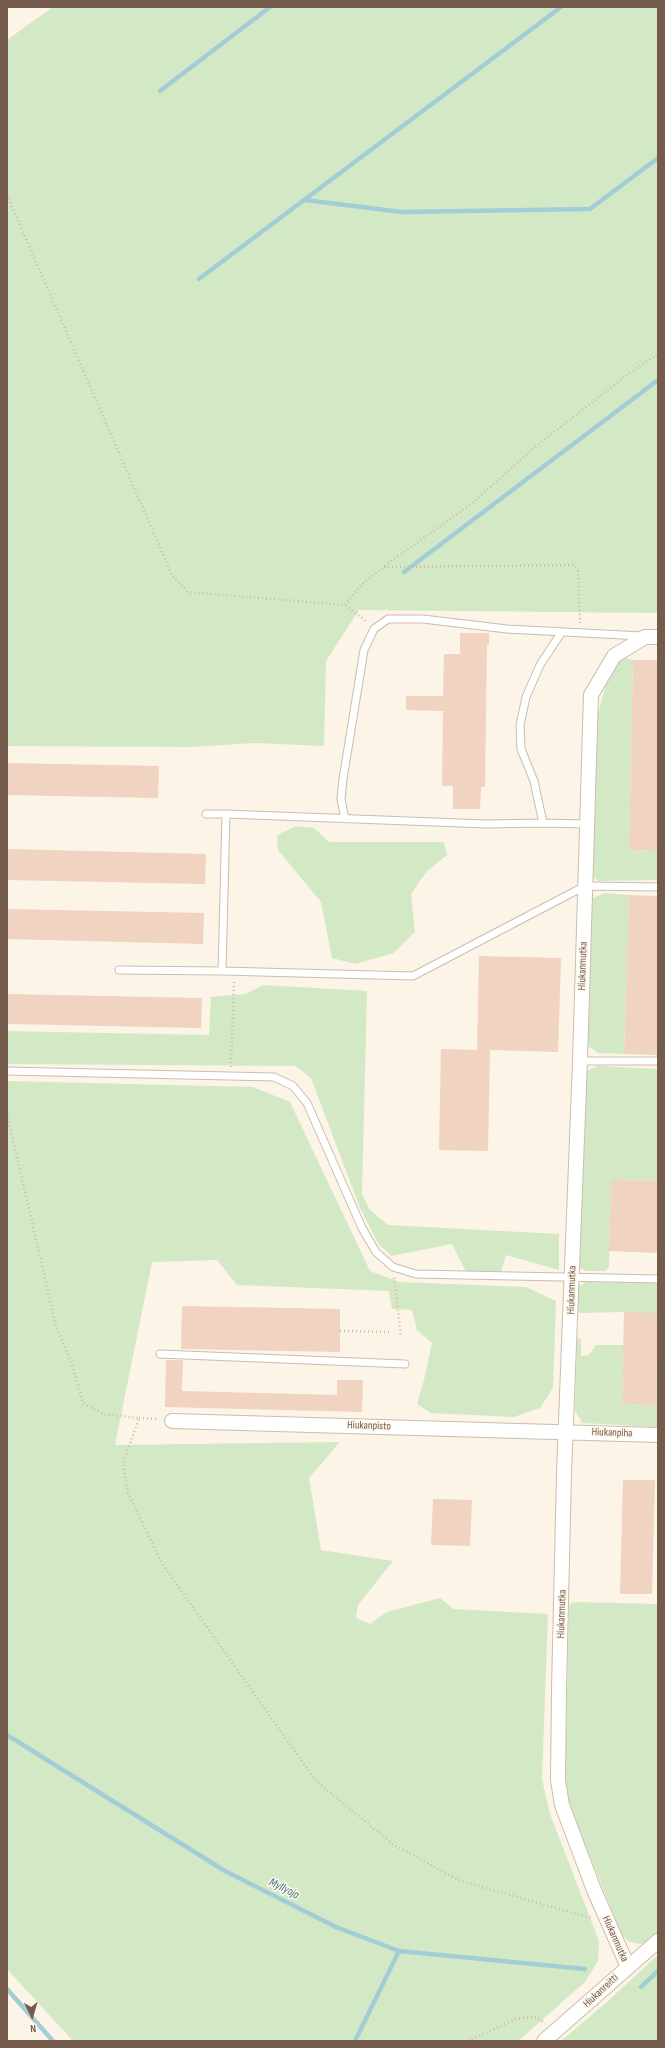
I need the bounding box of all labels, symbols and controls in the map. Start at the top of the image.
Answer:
street label: Hiukanmutka [576,941,590,991]
street label: Hiukanmutka [565,1265,579,1315]
street label: Hiukanpisto [347,1419,391,1433]
street label: Hiukanpiha [591,1426,633,1440]
street label: Hiukanmutka [555,1589,569,1639]
water label: Myllyoja [266,1875,302,1903]
street label: Hiukanmutka [599,1914,631,1964]
street label: Hiukanreitti [581,1971,621,2011]
north arrow [12,1996,52,2036]
text: N [30,2022,37,2035]

